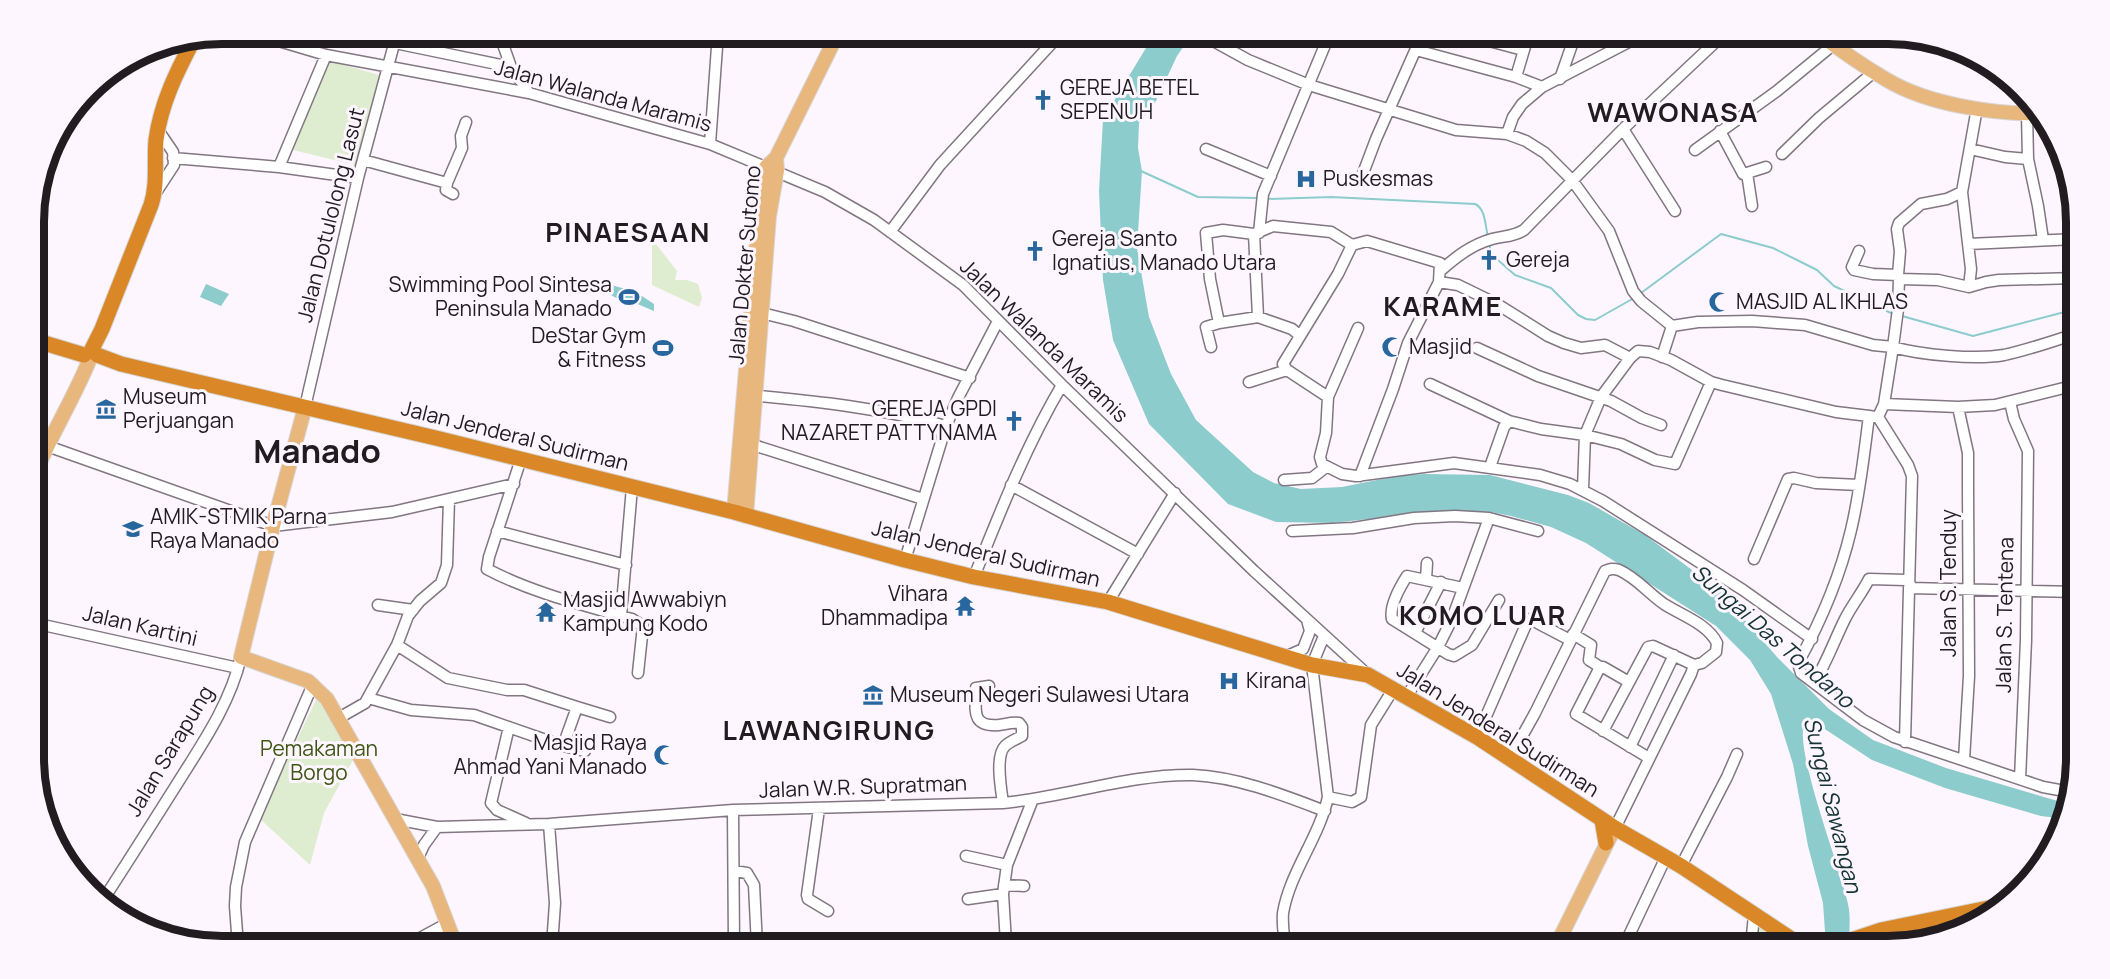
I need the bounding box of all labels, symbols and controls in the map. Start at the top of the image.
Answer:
street label: Jalan Walanda Maramis [491,53,715,138]
place label: GEREJA BETEL SEPENUH [1060,73,1199,125]
church icon: GEREJA BETEL SEPENUH [1031,88,1055,112]
district label: WAWONASA [1587,93,1759,130]
street label: Jalan Dotulolong Lasut [290,105,370,325]
street label: Jalan Dokter Sutomo [721,164,767,366]
place label: Puskesmas [1323,164,1433,192]
hospital icon: Puskesmas [1294,167,1318,191]
district label: PINAESAAN [545,213,711,250]
place label: Gereja Santo Ignatius, Manado Utara [1052,224,1276,276]
church icon: Gereja Santo Ignatius, Manado Utara [1023,239,1047,263]
place label: Gereja [1506,245,1570,273]
church icon: Gereja [1477,248,1501,272]
street label: Jalan Walanda Maramis [954,252,1135,428]
place label: Swimming Pool Sintesa Peninsula Manado [389,270,612,322]
sports icon: Swimming Pool Sintesa Peninsula Manado [617,285,641,309]
district label: KARAME [1383,287,1503,324]
place label: MASJID AL IKHLAS [1736,287,1908,315]
mosque icon: MASJID AL IKHLAS [1707,290,1731,314]
place label: DeStar Gym & Fitness [531,321,646,373]
place label: Masjid [1409,332,1472,360]
mosque icon: Masjid [1380,335,1404,359]
sports icon: DeStar Gym & Fitness [651,336,675,360]
place label: Museum Perjuangan [123,382,234,434]
street label: Jalan Jenderal Sudirman [398,393,632,477]
place label: GEREJA GPDI NAZARET PATTYNAMA [781,394,997,446]
museum icon: Museum Perjuangan [94,397,118,421]
church icon: GEREJA GPDI NAZARET PATTYNAMA [1002,409,1026,433]
district label: Manado [253,428,381,473]
place label: AMIK-STMIK Parna Raya Manado [150,502,327,554]
street label: Jalan S. Tenduy [1934,509,1962,657]
street label: Jalan Jenderal Sudirman [869,513,1103,593]
school or university icon: AMIK-STMIK Parna Raya Manado [121,517,145,541]
street label: Jalan S. Tentena [1989,537,2019,693]
water label: Sungai Das Tondano [1685,557,1862,716]
place label: Vihara Dhammadipa [821,579,948,631]
place label: Masjid Awwabiyn Kampung Kodo [563,585,727,637]
temple icon: Vihara Dhammadipa [953,594,977,618]
district label: KOMO LUAR [1399,596,1567,633]
street label: Jalan Kartini [80,598,200,652]
temple icon: Masjid Awwabiyn Kampung Kodo [534,600,558,624]
street label: Jalan Jenderal Sudirman [1392,655,1605,803]
place label: Kirana [1246,666,1306,694]
hospital icon: Kirana [1217,669,1241,693]
street label: Jalan Sarapung [119,680,219,821]
place label: Museum Negeri Sulawesi Utara [890,680,1189,708]
museum icon: Museum Negeri Sulawesi Utara [861,683,885,707]
district label: LAWANGIRUNG [723,711,935,748]
water label: Sungai Sawangan [1797,714,1870,897]
place label: Masjid Raya Ahmad Yani Manado [454,728,647,780]
park label: Pemakaman Borgo [260,734,378,786]
mosque icon: Masjid Raya Ahmad Yani Manado [652,743,676,767]
street label: Jalan W.R. Supratman [758,768,967,804]

